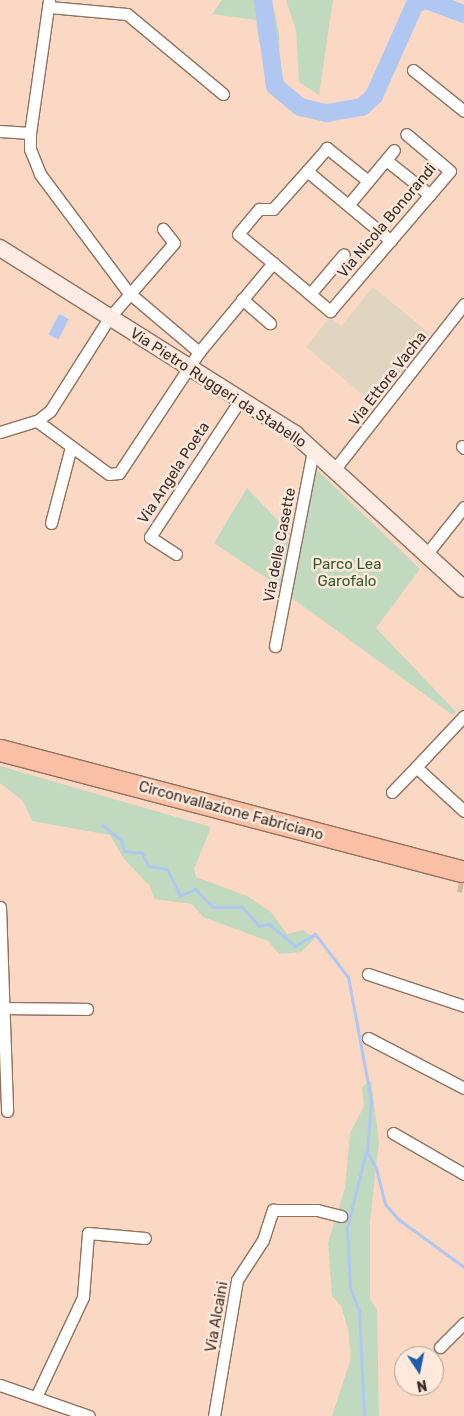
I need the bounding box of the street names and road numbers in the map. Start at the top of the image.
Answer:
street label: Via Nicola Bonorandi [334,160,440,282]
street label: Via Pietro Ruggeri da Stabello [127,324,309,452]
street label: Via Ettore Vacha [345,328,431,430]
street label: Via Angela Poeta [134,419,214,527]
street label: Via delle Casette [260,486,300,604]
street label: Circonvallazione Fabriciano [137,778,325,844]
street label: Via Alcaini [202,1280,232,1354]

